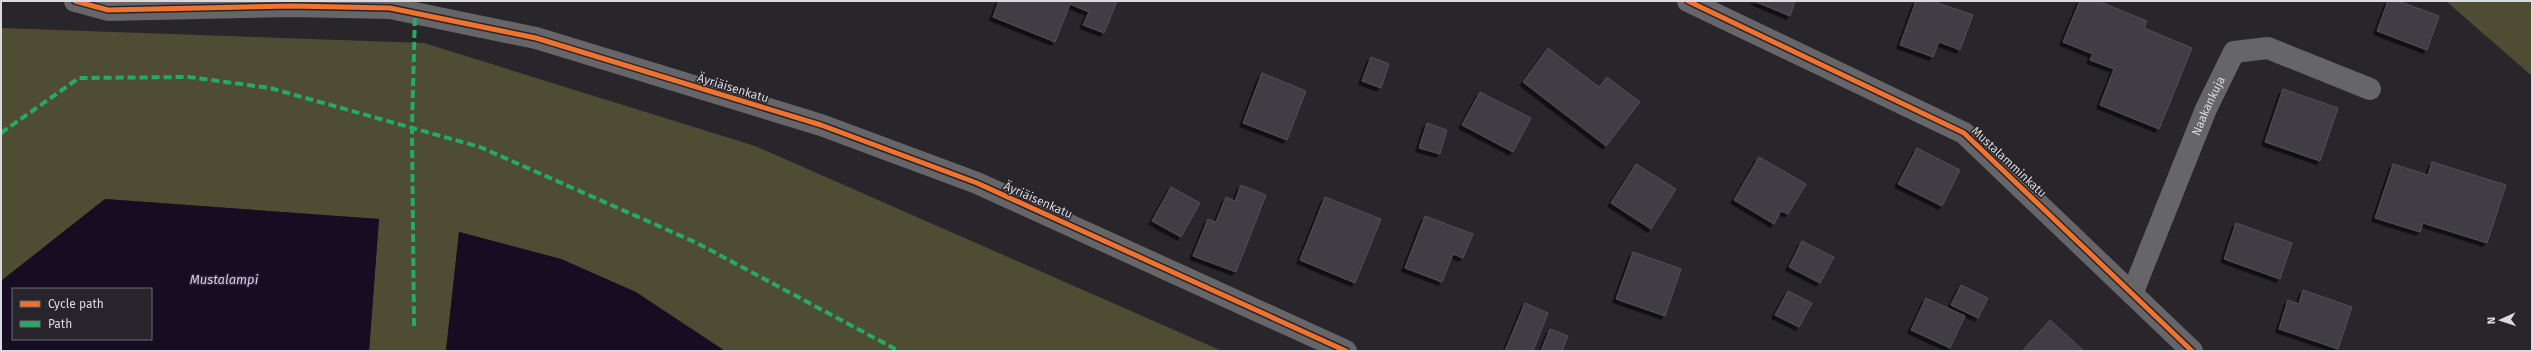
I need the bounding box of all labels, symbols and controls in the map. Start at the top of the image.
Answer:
street label: Äyriäisenkatu [696,70,771,105]
street label: Naakankuja [2189,74,2228,138]
street label: Mustalamminkatu [1969,124,2049,200]
street label: Äyriäisenkatu [1001,178,1075,221]
water label: Mustalampi [190,272,259,287]
legend [12,288,152,340]
text: Cycle path [48,297,104,311]
north arrow [2481,300,2521,340]
text: Path [48,317,72,331]
text: N [2485,317,2498,324]

